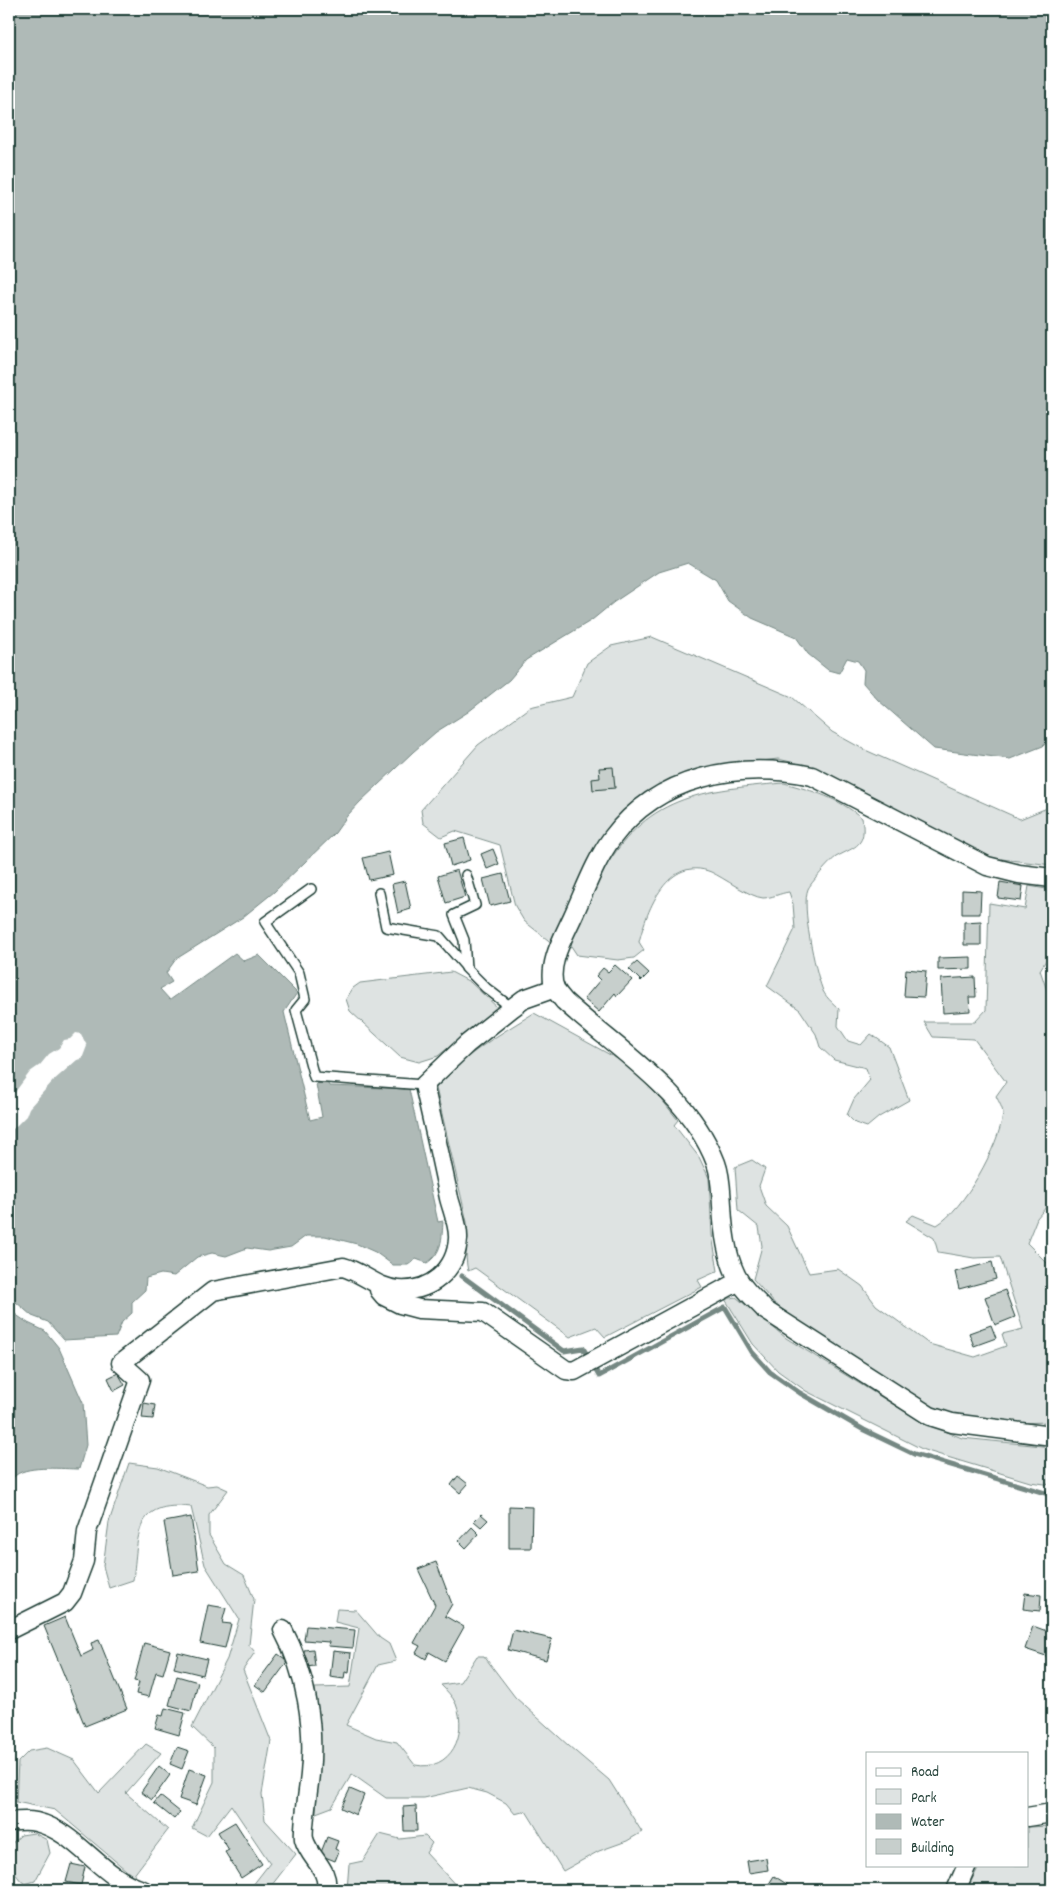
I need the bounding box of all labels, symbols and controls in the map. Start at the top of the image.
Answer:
legend [866,1752,1028,1866]
text: Road [911,1762,939,1784]
text: Park [911,1788,937,1810]
text: Water [911,1812,945,1834]
text: Building [911,1838,954,1860]

